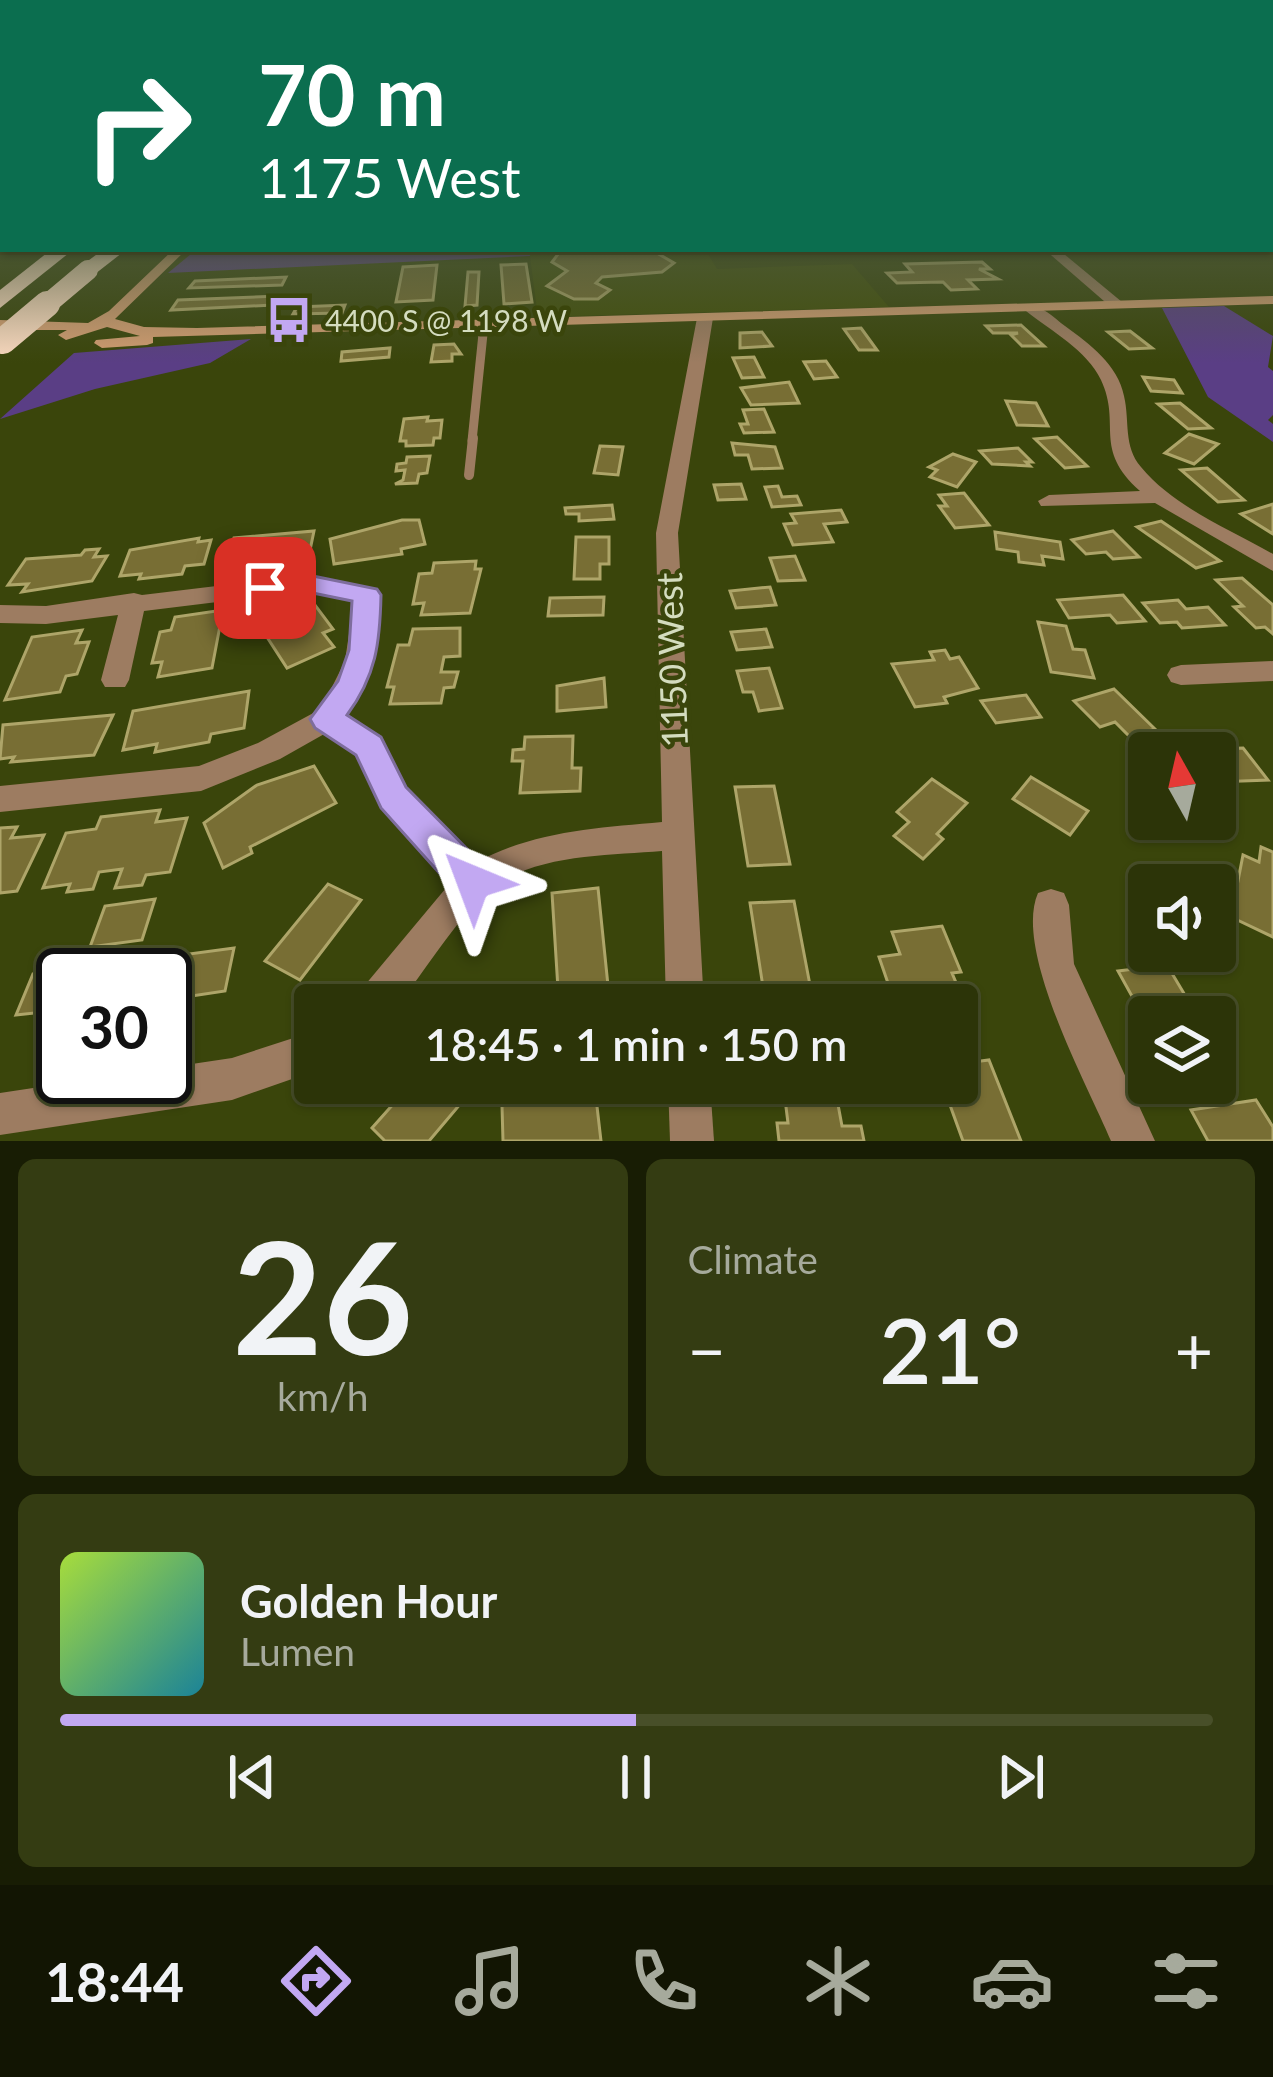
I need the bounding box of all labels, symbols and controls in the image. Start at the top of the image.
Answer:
text: 70 m [258,43,446,144]
icon: right [60,48,216,204]
text: 1175 West [258,145,521,210]
bus stop icon: 4400 S @ 1198 W [264,295,314,345]
place label: 4400 S @ 1198 W [325,302,567,338]
pin [214,537,316,639]
icon: arrive [232,555,298,621]
street label: 1150 West [646,572,696,748]
north arrow [1128,732,1236,840]
map controls [1128,732,1236,1104]
position arrow [410,819,536,945]
button: sound [1128,864,1236,972]
speed limit sign: 30 [36,948,192,1104]
button: layers [1128,996,1236,1104]
text: 18:45 · 1 min · 150 m [425,1017,847,1071]
text: 26 [232,1201,413,1388]
text: Climate [688,1236,818,1282]
text: 21° [879,1295,1021,1403]
text: − [688,1310,726,1389]
text: + [1175,1310,1213,1389]
text: km/h [277,1373,368,1419]
text: Golden Hour [240,1574,497,1628]
text: Lumen [240,1628,355,1674]
icon: previous [219,1744,285,1810]
icon: pause [603,1744,669,1810]
icon: next [988,1744,1054,1810]
icon: directions [274,1939,358,2023]
icon: music [448,1939,532,2023]
icon: phone [622,1939,706,2023]
icon: climate [796,1939,880,2023]
icon: car [970,1939,1054,2023]
icon: filters [1144,1939,1228,2023]
text: 18:44 [45,1949,184,2014]

